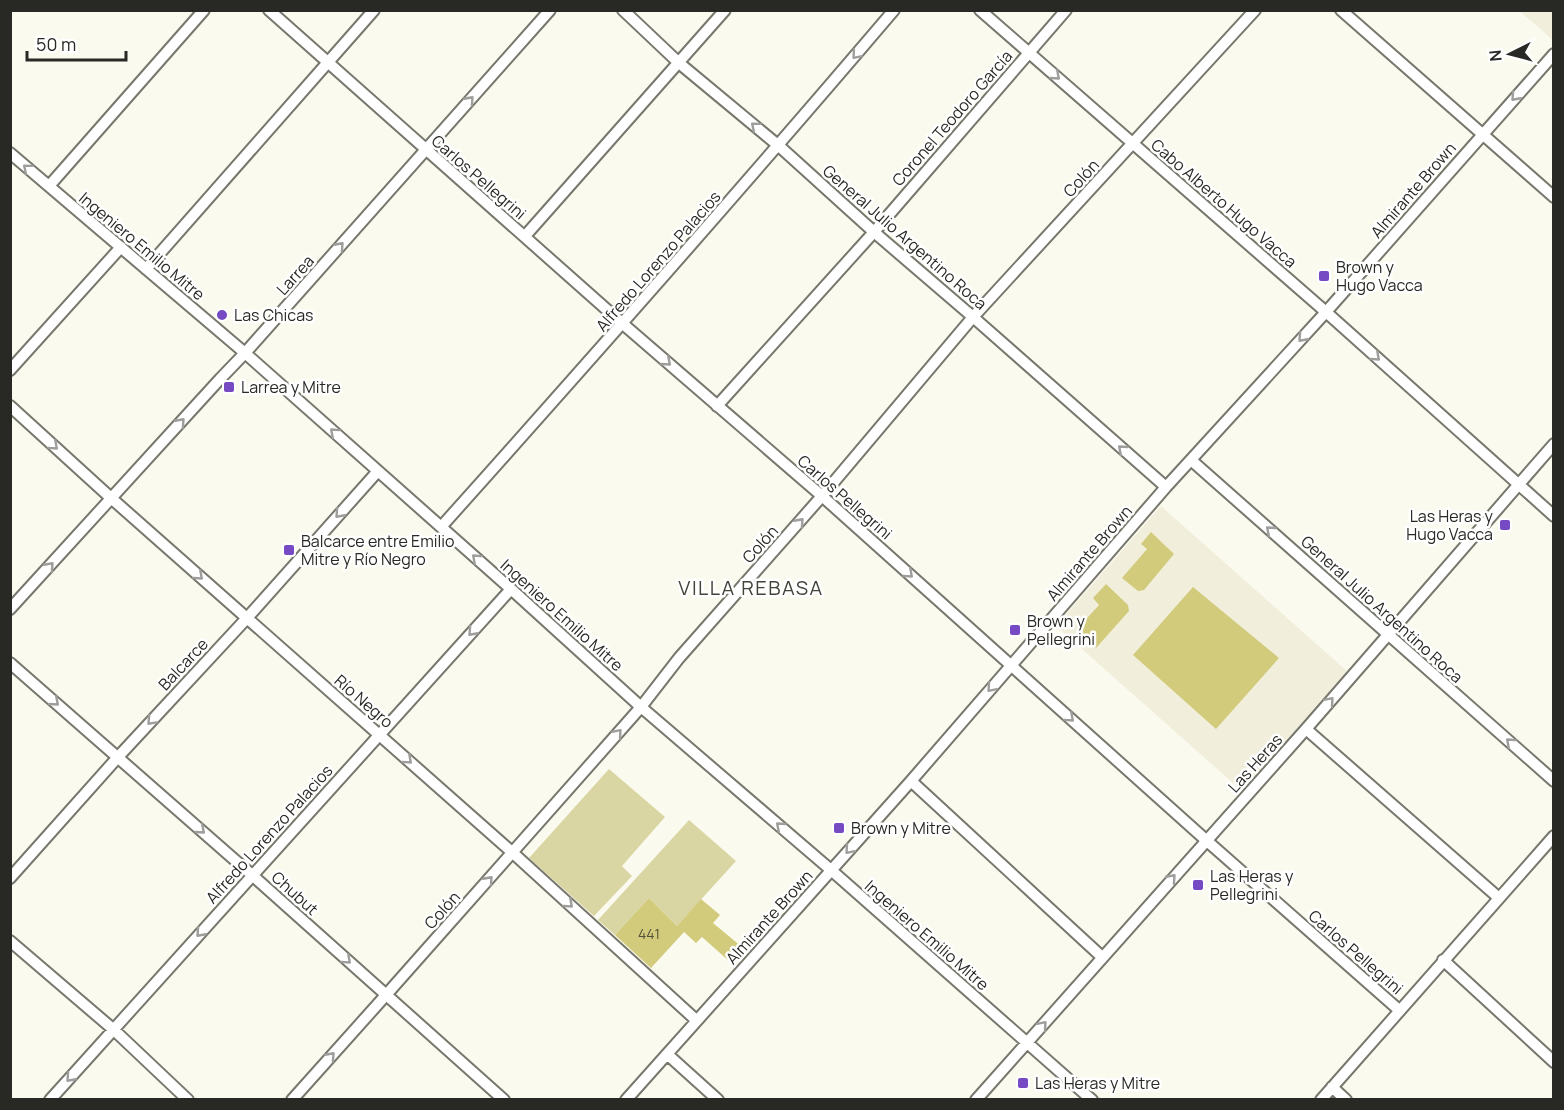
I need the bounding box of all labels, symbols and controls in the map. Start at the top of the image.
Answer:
scale bar [27,24,126,62]
north arrow [1480,24,1540,84]
text: 50 m [36,32,76,56]
street label: Coronel Teodoro García [887,45,1017,191]
one-way arrow [852,48,863,59]
text: N [1484,49,1507,62]
one-way arrow [1050,69,1060,80]
one-way arrow [1511,91,1522,101]
one-way arrow [463,97,474,107]
one-way arrow [751,122,762,133]
street label: Carlos Pellegrini [427,130,531,224]
street label: Cabo Alberto Hugo Vacca [1146,134,1302,272]
street label: Almirante Brown [1365,138,1461,242]
street label: Colón [1058,154,1104,202]
street label: General Julio Argentino Roca [818,160,992,314]
one-way arrow [23,164,34,175]
street label: Alfredo Lorenzo Palacios [591,186,725,336]
street label: Ingeniero Emilio Mitre [74,187,210,305]
one-way arrow [333,242,344,253]
street label: Larrea [271,250,319,300]
place label: Brown y Hugo Vacca [1336,256,1423,296]
marker: Brown y Hugo Vacca [1317,269,1331,283]
place label: Las Chicas [234,304,313,326]
marker: Las Chicas [215,308,229,322]
one-way arrow [1298,331,1309,342]
one-way arrow [1370,350,1380,361]
one-way arrow [660,355,671,366]
place label: Larrea y Mitre [241,376,341,398]
marker: Larrea y Mitre [222,380,236,394]
one-way arrow [174,418,185,428]
one-way arrow [330,428,341,439]
one-way arrow [47,439,57,450]
one-way arrow [1118,445,1129,456]
street label: Carlos Pellegrini [793,450,897,544]
street label: Almirante Brown [1041,501,1137,605]
place label: Las Heras y Hugo Vacca [1406,505,1494,545]
one-way arrow [335,508,346,518]
one-way arrow [792,518,803,529]
marker: Las Heras y Hugo Vacca [1498,518,1512,532]
street label: Colón [737,520,783,568]
one-way arrow [1265,526,1276,537]
place label: Balcarce entre Emilio Mitre y Río Negro [301,530,454,570]
street label: General Julio Argentino Roca [1296,530,1468,688]
marker: Balcarce entre Emilio Mitre y Río Negro [282,543,296,557]
one-way arrow [472,554,483,565]
street label: Ingeniero Emilio Mitre [496,554,628,676]
one-way arrow [43,562,54,573]
one-way arrow [902,567,912,578]
one-way arrow [192,569,203,580]
district label: VILLA REBASA [678,574,824,601]
place label: Brown y Pellegrini [1027,610,1095,650]
marker: Brown y Pellegrini [1008,623,1022,637]
one-way arrow [468,626,479,636]
street label: Balcarce [153,633,213,695]
street label: Río Negro [330,669,398,733]
one-way arrow [988,681,999,692]
one-way arrow [48,695,58,706]
one-way arrow [1323,698,1334,708]
one-way arrow [1063,711,1073,722]
one-way arrow [147,714,158,725]
one-way arrow [611,729,622,740]
street label: Las Heras [1223,729,1287,797]
one-way arrow [1506,738,1517,749]
one-way arrow [402,753,412,764]
street label: Alfredo Lorenzo Palacios [201,760,337,908]
place label: Brown y Mitre [851,817,951,839]
marker: Brown y Mitre [832,821,846,835]
one-way arrow [776,822,787,833]
one-way arrow [194,823,205,834]
one-way arrow [845,843,856,854]
street label: Almirante Brown [721,865,817,969]
place label: Las Heras y Pellegrini [1210,865,1294,905]
street label: Chubut [267,866,323,920]
one-way arrow [1165,874,1176,885]
street label: Ingeniero Emilio Mitre [860,875,994,995]
one-way arrow [482,876,493,886]
marker: Las Heras y Pellegrini [1191,878,1205,892]
street label: Colón [419,886,465,934]
one-way arrow [563,897,573,908]
street label: Carlos Pellegrini [1304,905,1408,999]
house number: 441 [638,924,660,943]
one-way arrow [196,926,207,937]
one-way arrow [340,953,351,964]
one-way arrow [1036,1020,1047,1031]
one-way arrow [324,1052,335,1063]
one-way arrow [66,1071,77,1082]
place label: Las Heras y Mitre [1035,1072,1160,1094]
marker: Las Heras y Mitre [1016,1076,1030,1090]

